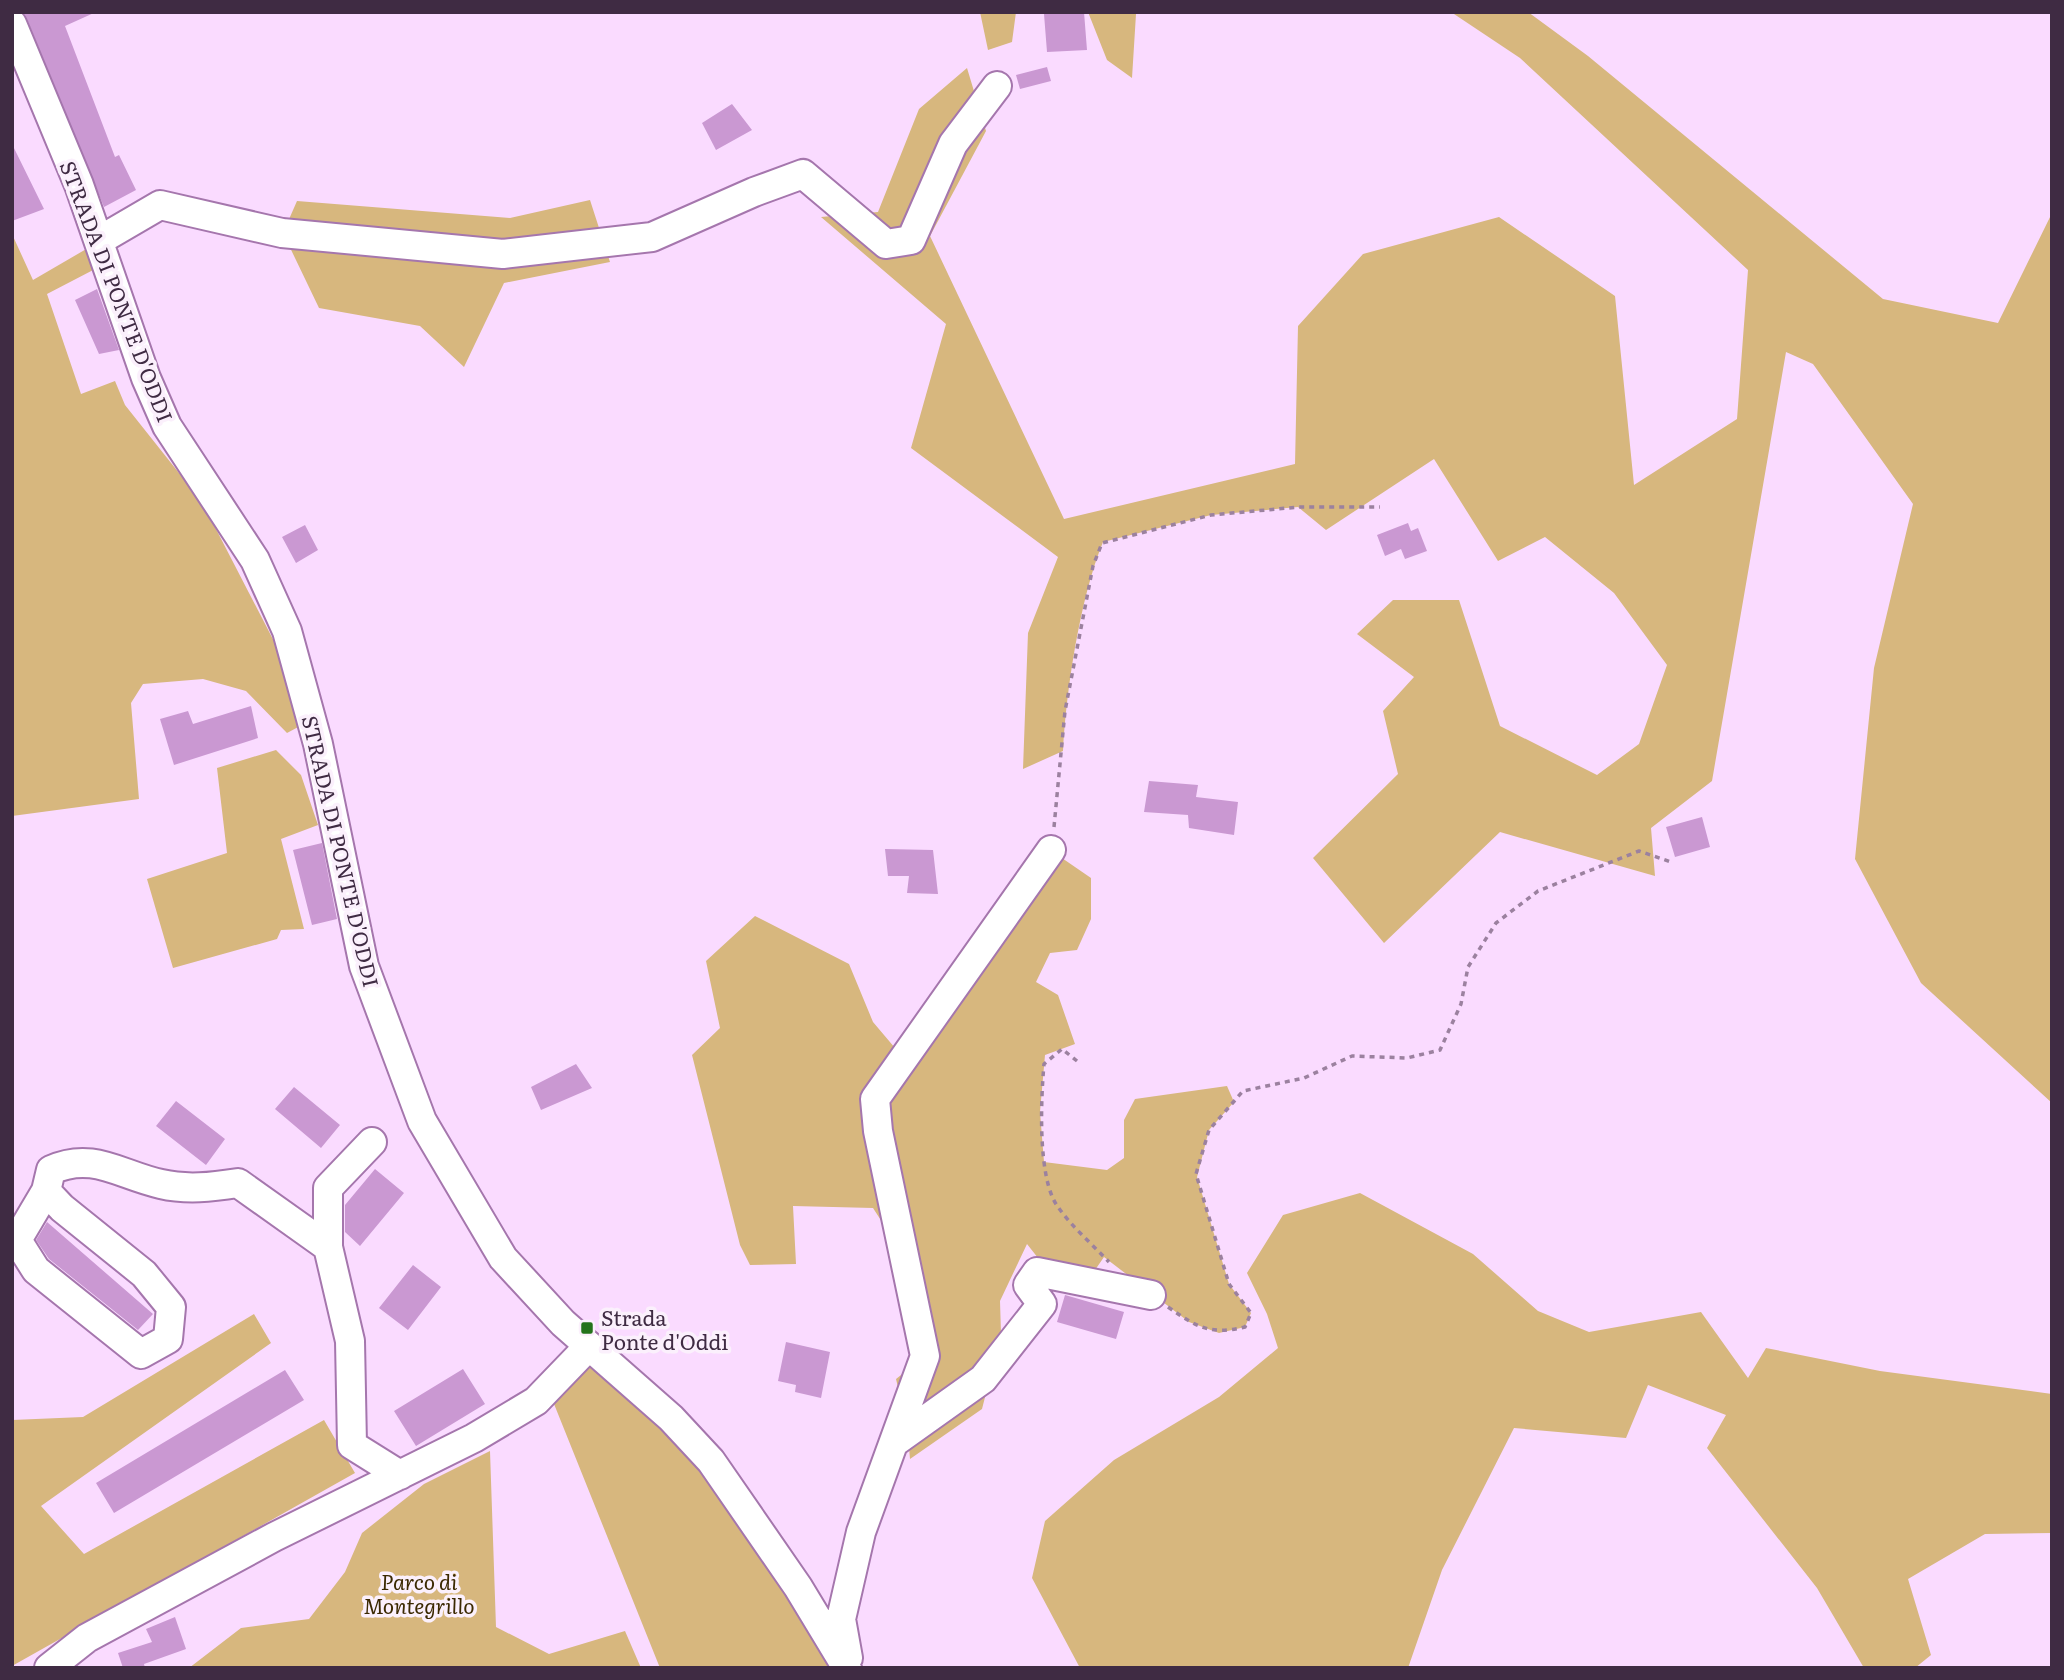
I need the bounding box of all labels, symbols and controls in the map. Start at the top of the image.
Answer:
street label: STRADA DI PONTE D'ODDI [54,156,182,426]
street label: STRADA DI PONTE D'ODDI [296,712,388,990]
place label: Strada Ponte d'Oddi [601,1301,728,1356]
marker: Strada Ponte d'Oddi [579,1320,595,1336]
park label: Parco di Montegrillo [363,1565,475,1620]

